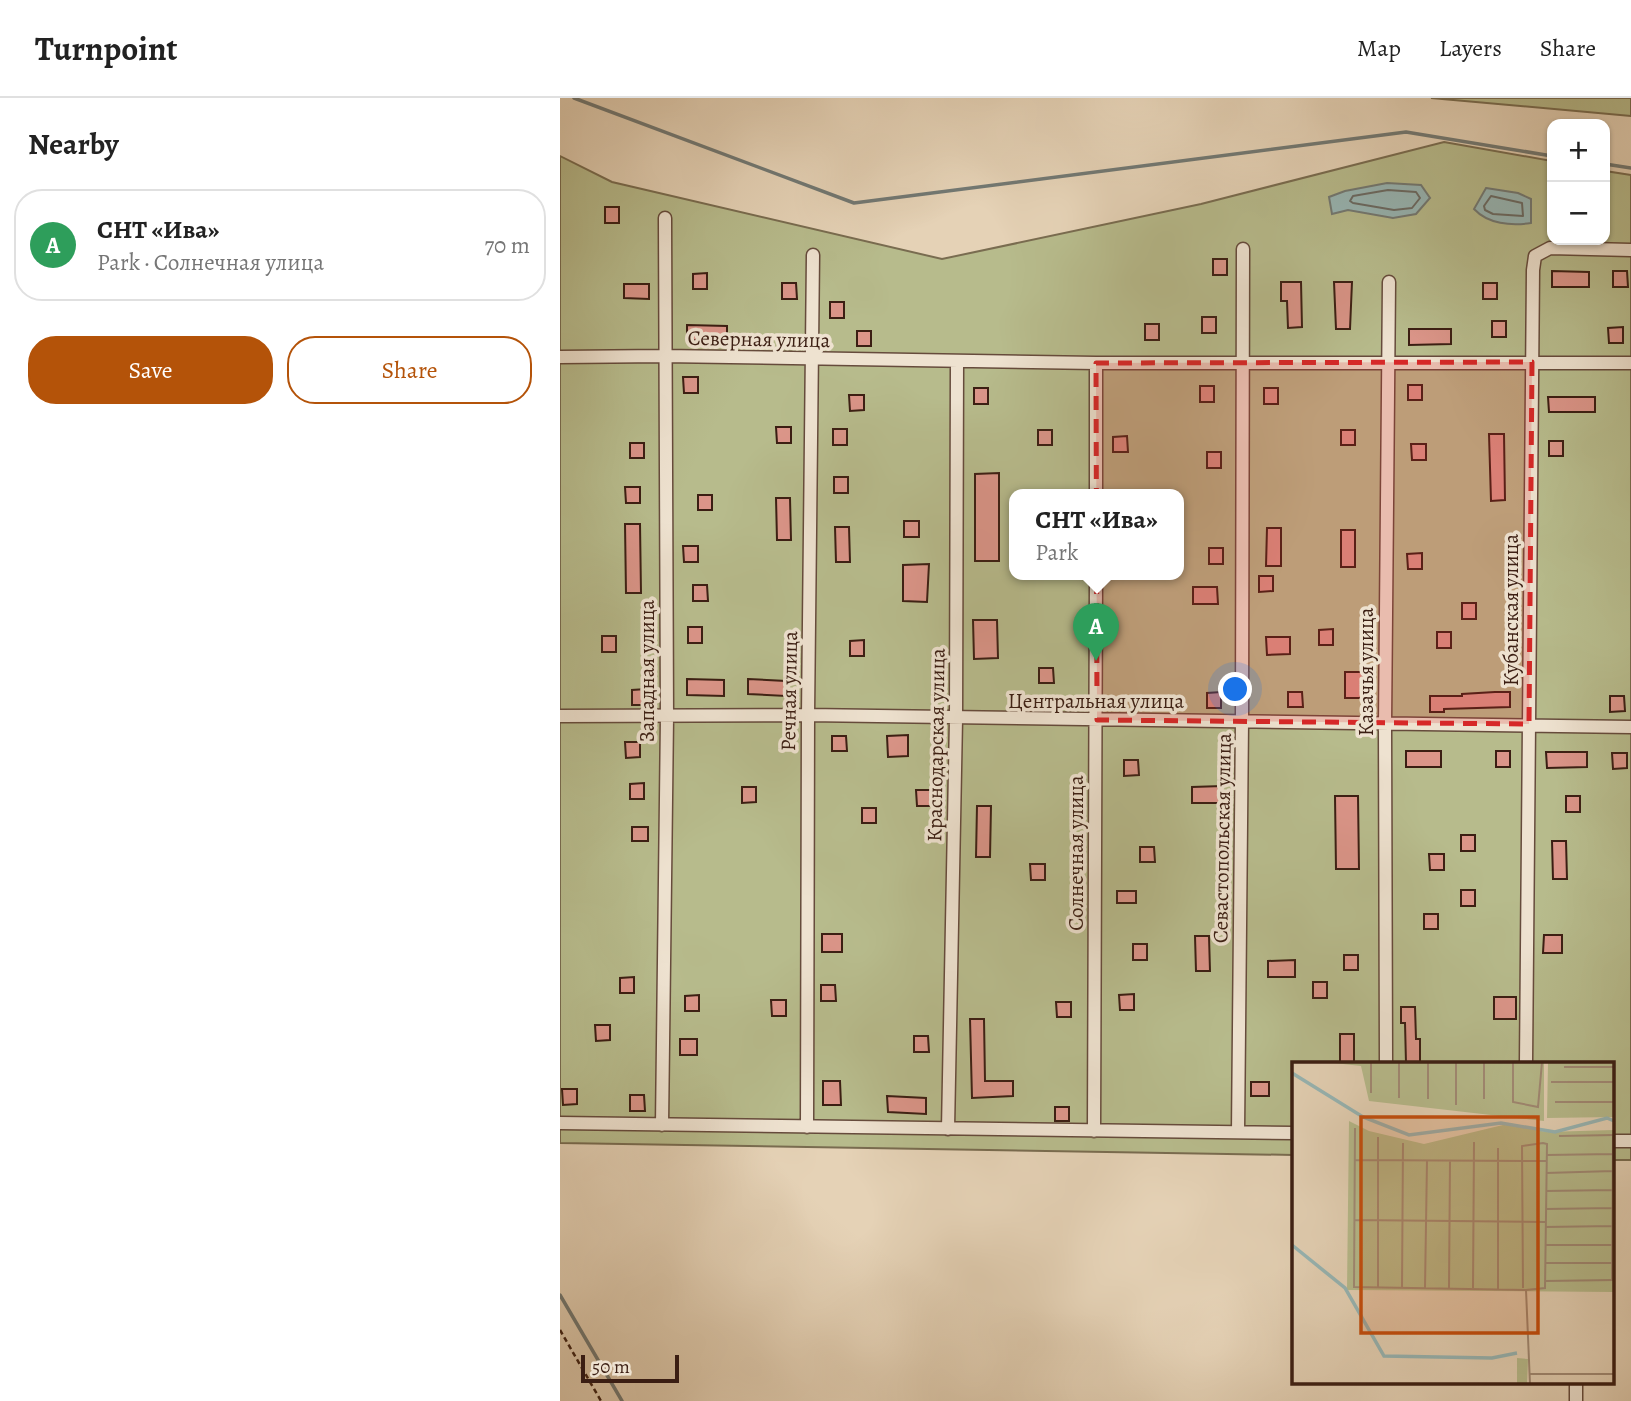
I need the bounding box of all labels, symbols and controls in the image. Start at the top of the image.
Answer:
text: Turnpoint [35,26,177,71]
text: Map [1357,32,1401,64]
text: Layers [1439,32,1502,64]
text: Share [1540,32,1596,64]
map controls [1547,119,1610,245]
button: + [1547,119,1610,182]
text: Nearby [28,124,119,164]
button: − [1547,182,1610,245]
text: СНТ «Ива» [97,212,219,247]
text: A [46,230,60,261]
text: 70 m [484,230,530,261]
text: Park · Солнечная улица [97,247,324,278]
street label: Северная улица [687,324,831,354]
button: Save [28,336,273,404]
button: Share [287,336,532,404]
popup [1009,489,1184,580]
text: СНТ «Ива» [1035,502,1158,537]
street label: Кубанская улица [1497,534,1525,686]
text: Park [1035,537,1079,568]
street label: Западная улица [633,599,661,742]
pin: A [1073,603,1119,661]
street label: Казачья улица [1352,607,1380,736]
street label: Речная улица [774,630,804,751]
street label: Краснодарская улица [920,648,952,842]
your location [1218,672,1252,706]
street label: Центральная улица [1008,687,1184,715]
street label: Севастопольская улица [1206,732,1238,943]
street label: Солнечная улица [1062,775,1090,931]
inset map [1292,1062,1614,1384]
scale bar [581,1352,679,1384]
text: 50 m [592,1354,630,1380]

